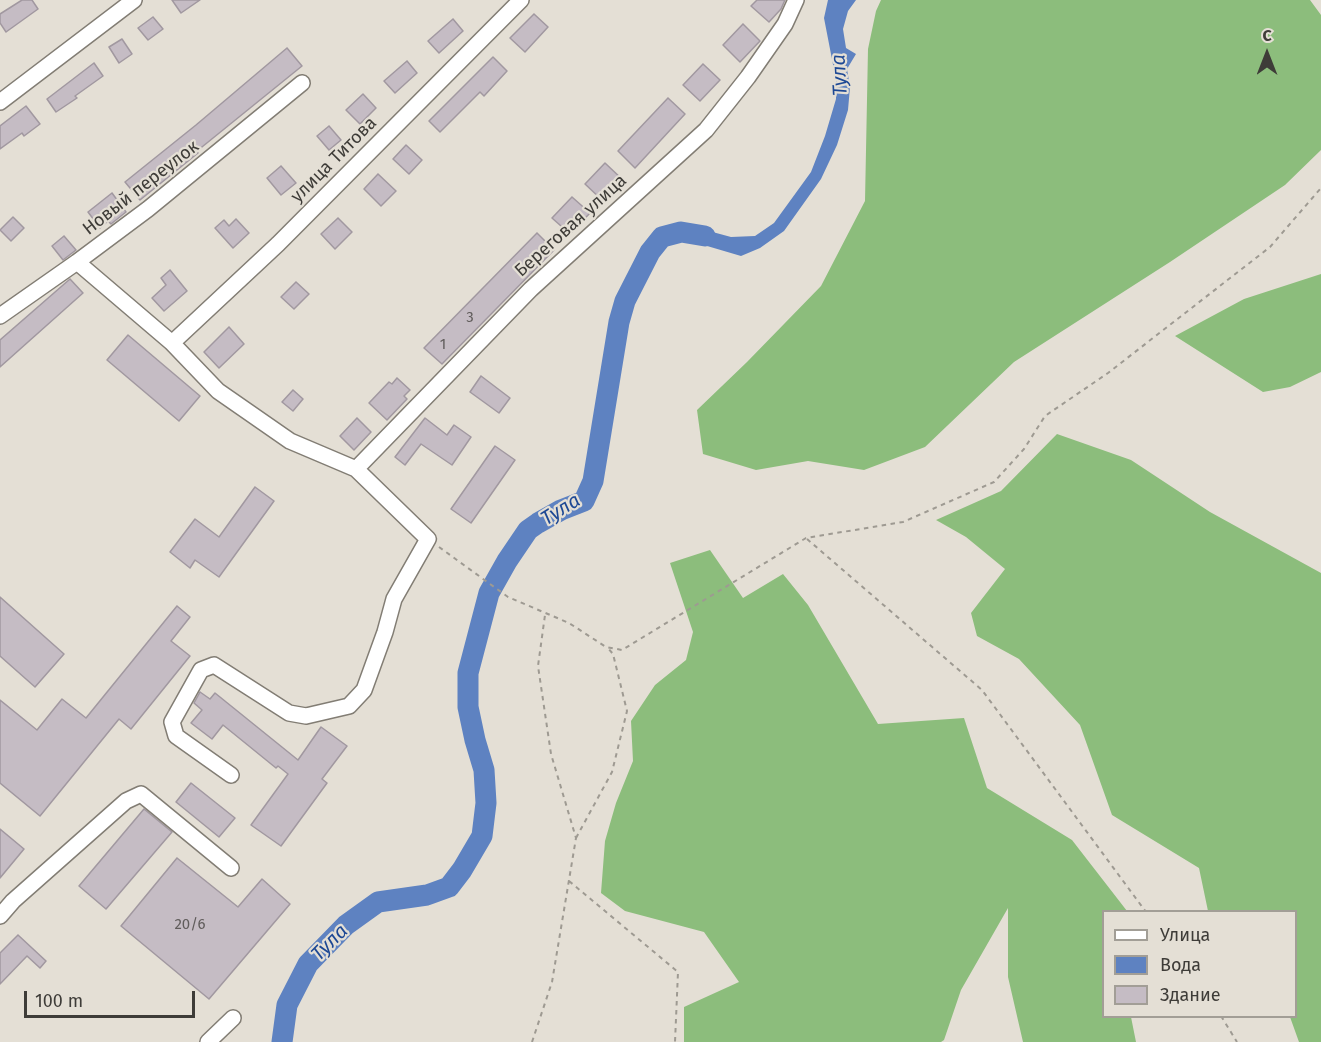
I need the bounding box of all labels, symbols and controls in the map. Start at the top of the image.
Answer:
north arrow [1237,24,1297,84]
text: С [1262,26,1272,45]
water label: Тула [827,54,853,96]
street label: улица Титова [287,113,381,207]
street label: Новый переулок [79,136,203,240]
street label: Береговая улица [511,170,631,282]
house number: 3 [466,309,474,327]
house number: 1 [440,336,446,354]
water label: Тула [537,489,585,531]
legend [1102,910,1297,1018]
house number: 20/6 [174,916,206,934]
water label: Тула [307,920,353,966]
text: Улица [1160,924,1210,946]
text: Вода [1160,954,1201,976]
scale bar [27,979,198,1017]
text: Здание [1160,984,1221,1006]
text: 100 m [35,990,83,1012]

